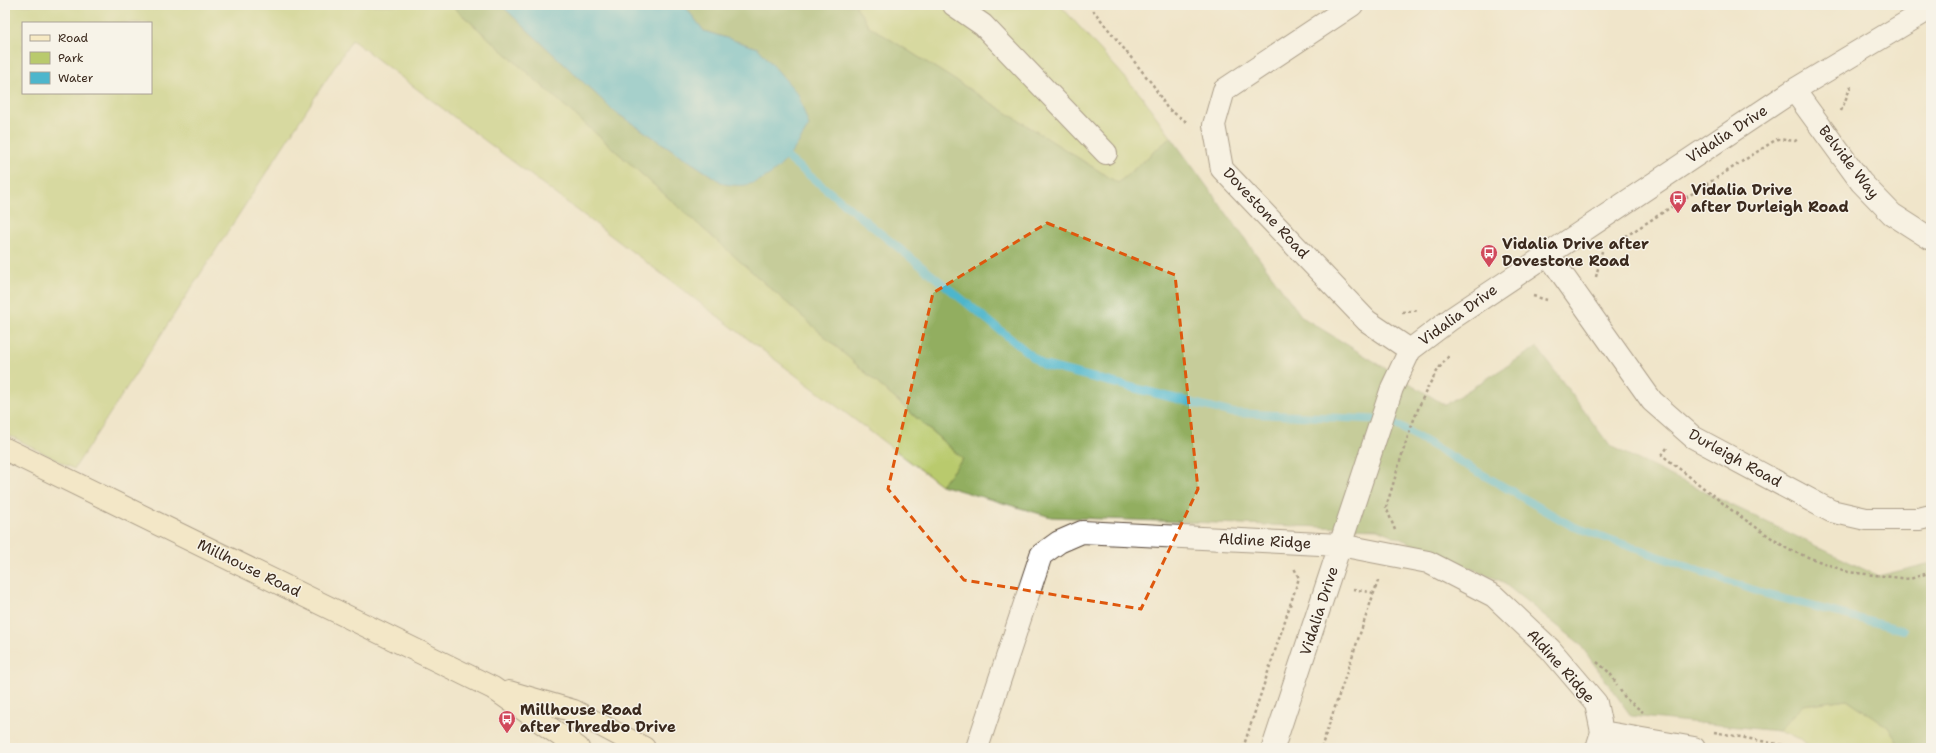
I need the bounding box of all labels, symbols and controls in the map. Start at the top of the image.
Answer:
legend [22,22,152,94]
text: Road [58,30,89,46]
text: Park [58,50,84,66]
text: Water [58,70,94,86]
street label: Vidalia Drive [1683,100,1771,168]
street label: Belvide Way [1814,121,1884,203]
street label: Dovestone Road [1219,163,1314,263]
place label: Vidalia Drive after Durleigh Road [1691,180,1849,217]
bus stop icon: Vidalia Drive after Durleigh Road [1668,189,1688,214]
place label: Vidalia Drive after Dovestone Road [1502,234,1649,271]
bus stop icon: Vidalia Drive after Dovestone Road [1479,243,1499,268]
street label: Vidalia Drive [1415,280,1501,350]
street label: Durleigh Road [1685,424,1785,492]
street label: Aldine Ridge [1218,529,1312,553]
street label: Millhouse Road [194,534,304,602]
street label: Vidalia Drive [1295,564,1343,658]
street label: Aldine Ridge [1523,625,1599,707]
place label: Millhouse Road after Thredbo Drive [520,700,676,737]
bus stop icon: Millhouse Road after Thredbo Drive [497,709,517,734]

